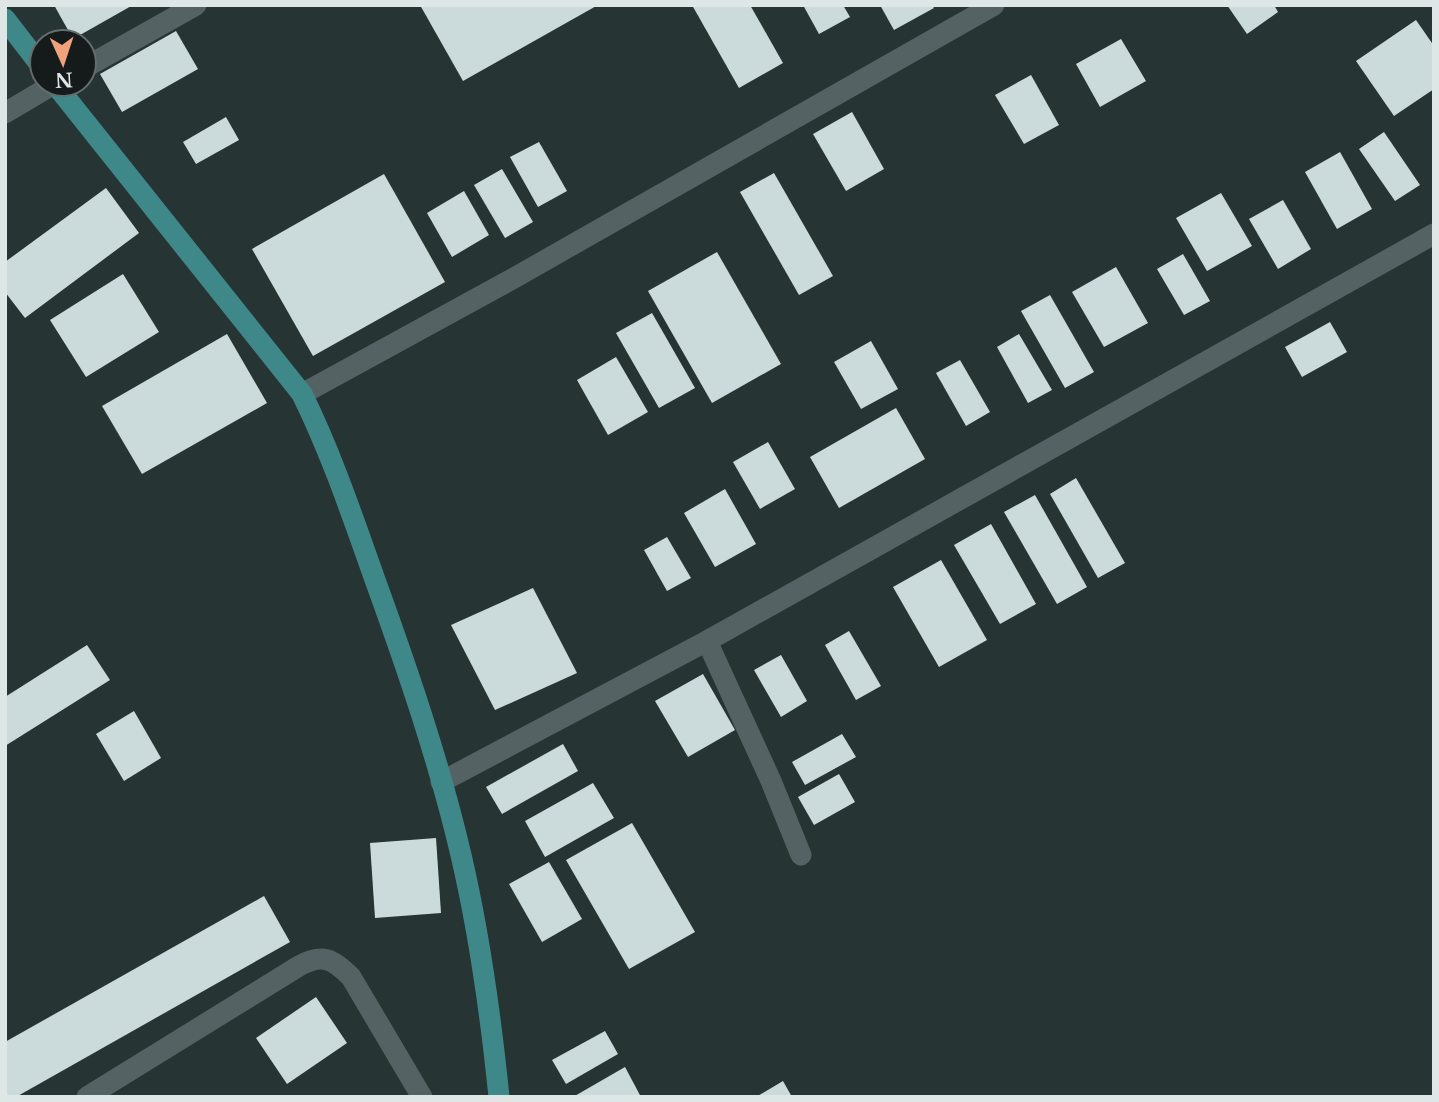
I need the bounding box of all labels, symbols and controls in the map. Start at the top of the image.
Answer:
north arrow [28,28,98,98]
text: N [54,68,73,91]

